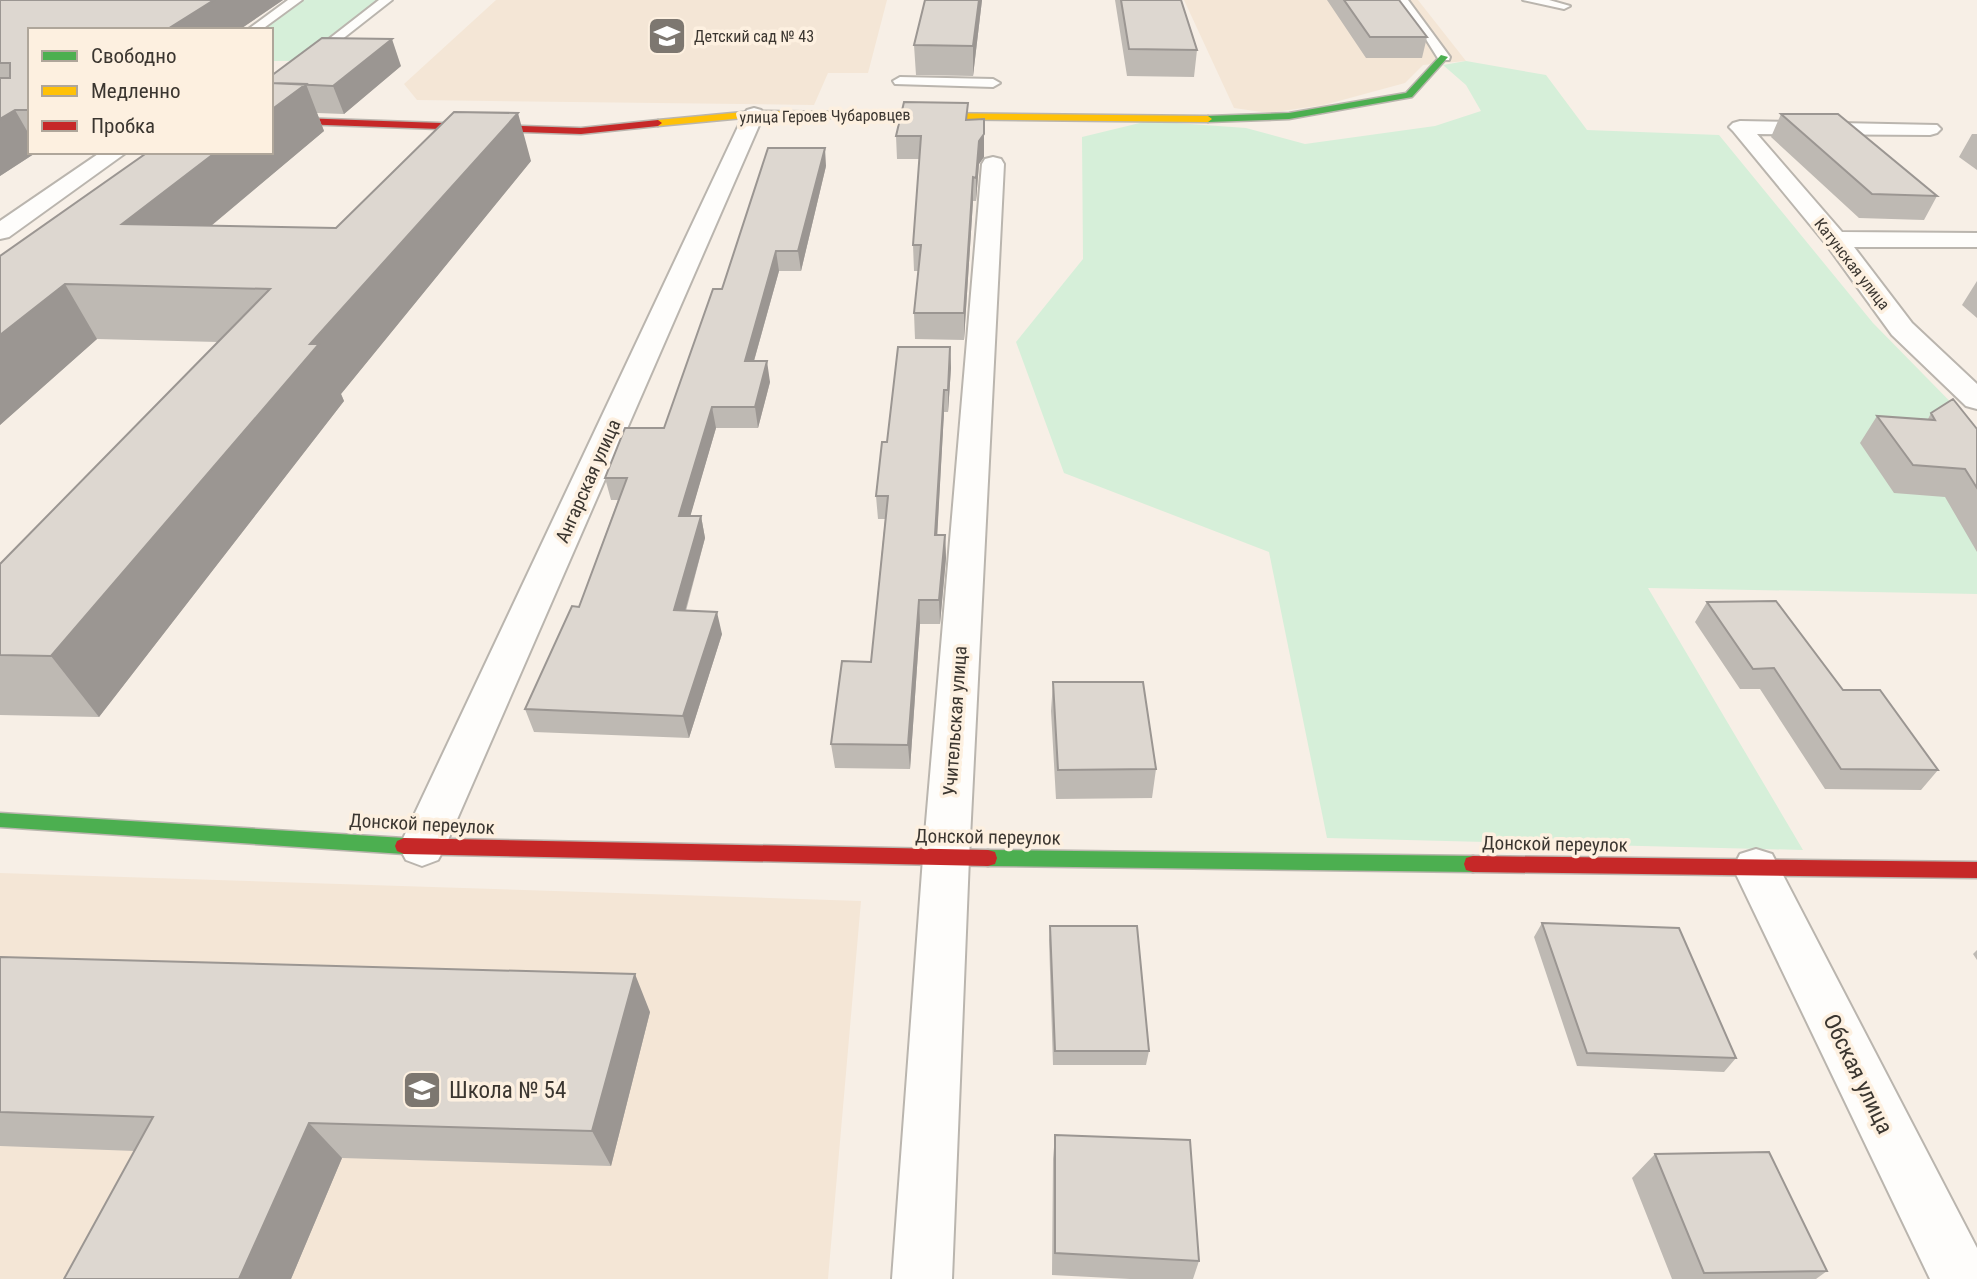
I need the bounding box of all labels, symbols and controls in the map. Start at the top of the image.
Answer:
school or university icon: Детский сад № 43 [646,15,688,57]
place label: Детский сад № 43 [694,27,814,46]
legend [28,28,273,154]
text: Свободно [91,44,177,68]
text: Медленно [91,79,180,103]
street label: улица Героев Чубаровцев [739,105,911,127]
text: Пробка [91,114,155,138]
street label: Катунская улица [1810,214,1894,314]
street label: Ангарская улица [551,416,625,546]
street label: Учительская улица [938,645,972,797]
street label: Донской переулок [349,809,495,839]
street label: Донской переулок [915,824,1061,850]
street label: Донской переулок [1482,831,1628,857]
street label: Обская улица [1817,1010,1899,1138]
school or university icon: Школа № 54 [401,1069,443,1111]
place label: Школа № 54 [449,1077,566,1104]

